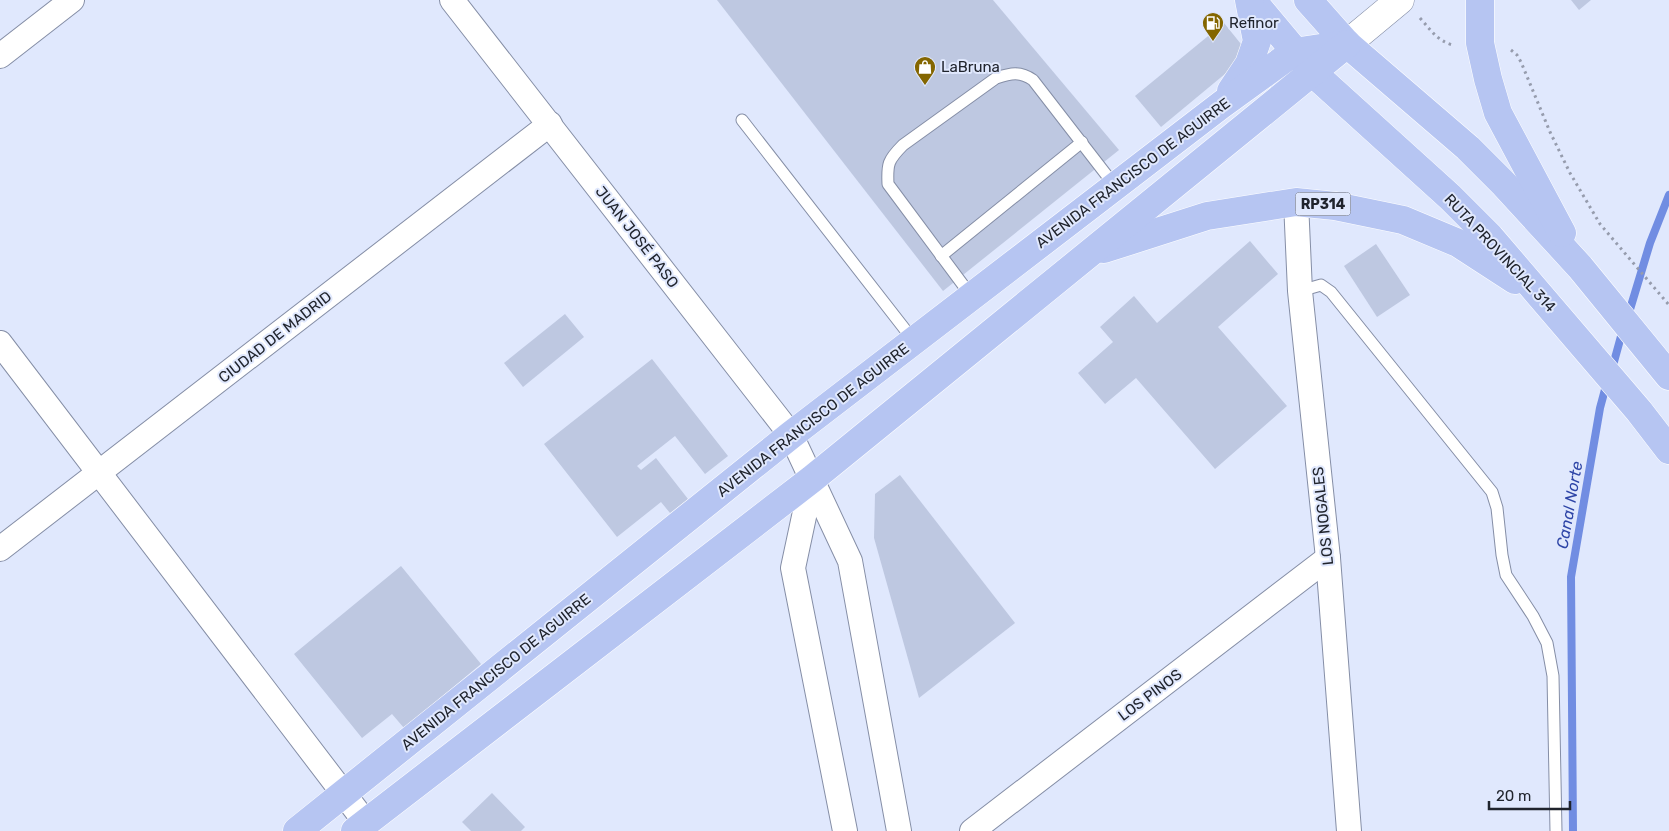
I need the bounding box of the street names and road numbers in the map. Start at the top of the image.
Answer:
street label: AVENIDA FRANCISCO DE AGUIRRE [1032,94,1234,252]
street label: JUAN JOSÉ PASO [592,183,682,291]
street label: RUTA PROVINCIAL 314 [1440,190,1560,316]
road number: RP314 [1296,192,1350,215]
street label: CIUDAD DE MADRID [215,287,335,387]
street label: AVENIDA FRANCISCO DE AGUIRRE [713,339,913,501]
street label: LOS NOGALES [1309,466,1337,566]
street label: AVENIDA FRANCISCO DE AGUIRRE [398,590,594,754]
street label: LOS PINOS [1115,665,1185,725]

